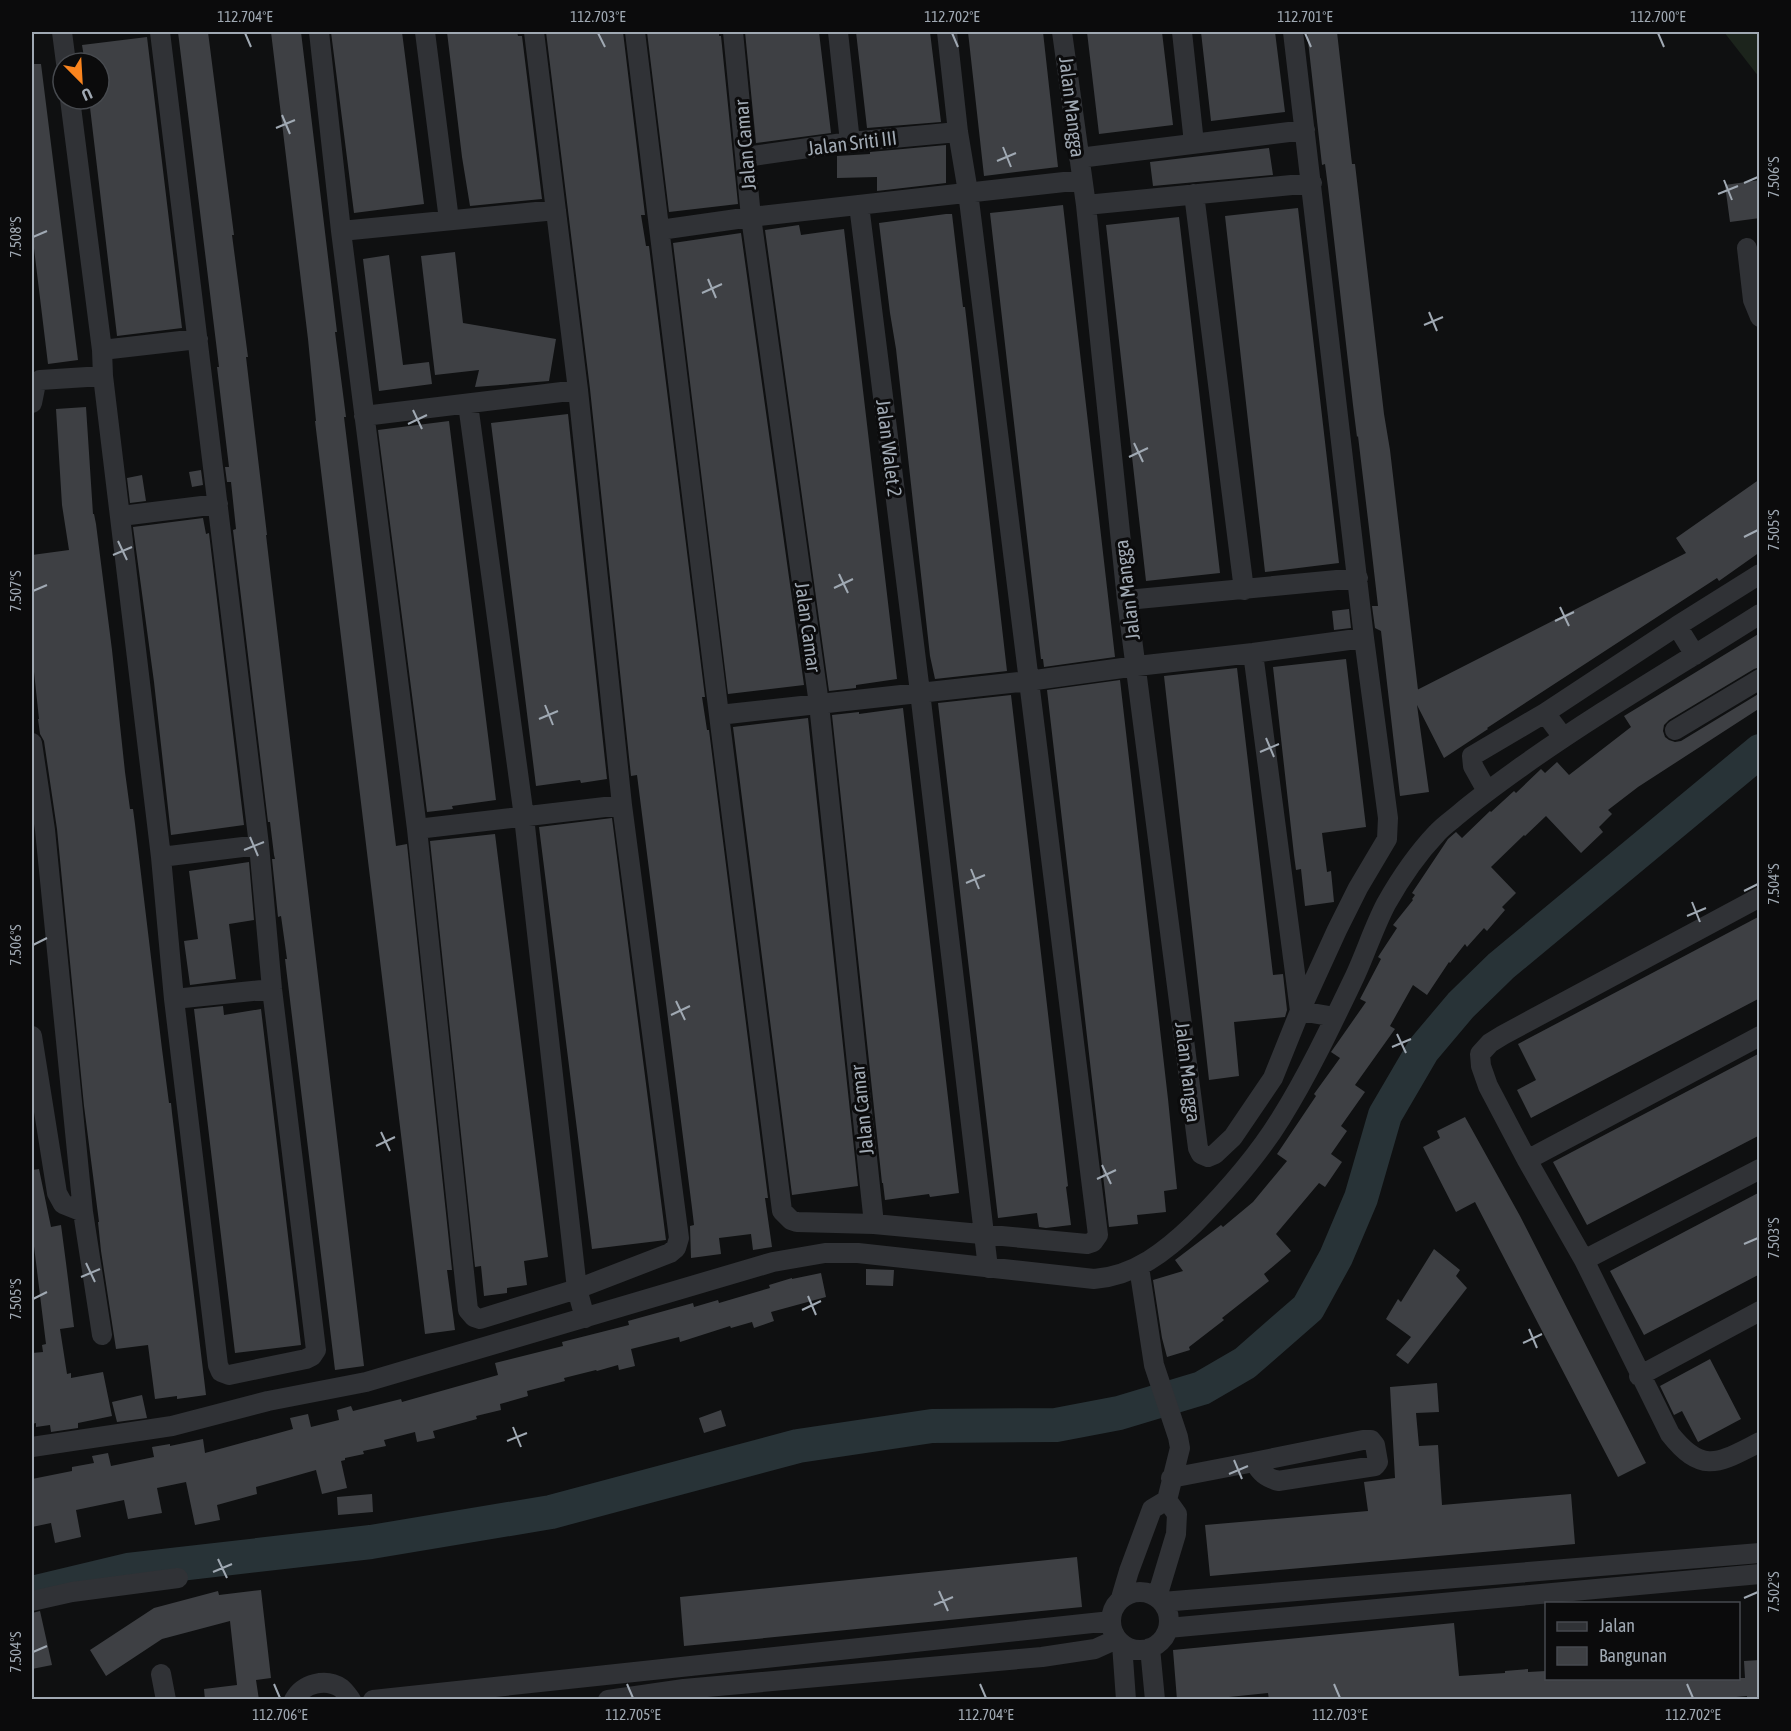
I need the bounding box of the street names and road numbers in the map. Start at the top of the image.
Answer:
street label: Jalan Mangga [1055,55,1090,158]
street label: Jalan Camar [729,98,760,191]
street label: Jalan Sriti III [806,126,898,159]
street label: Jalan Walet 2 [872,398,907,498]
street label: Jalan Mangga [1109,539,1144,642]
street label: Jalan Camar [791,580,826,674]
street label: Jalan Mangga [1171,1020,1206,1123]
street label: Jalan Camar [845,1063,878,1156]

